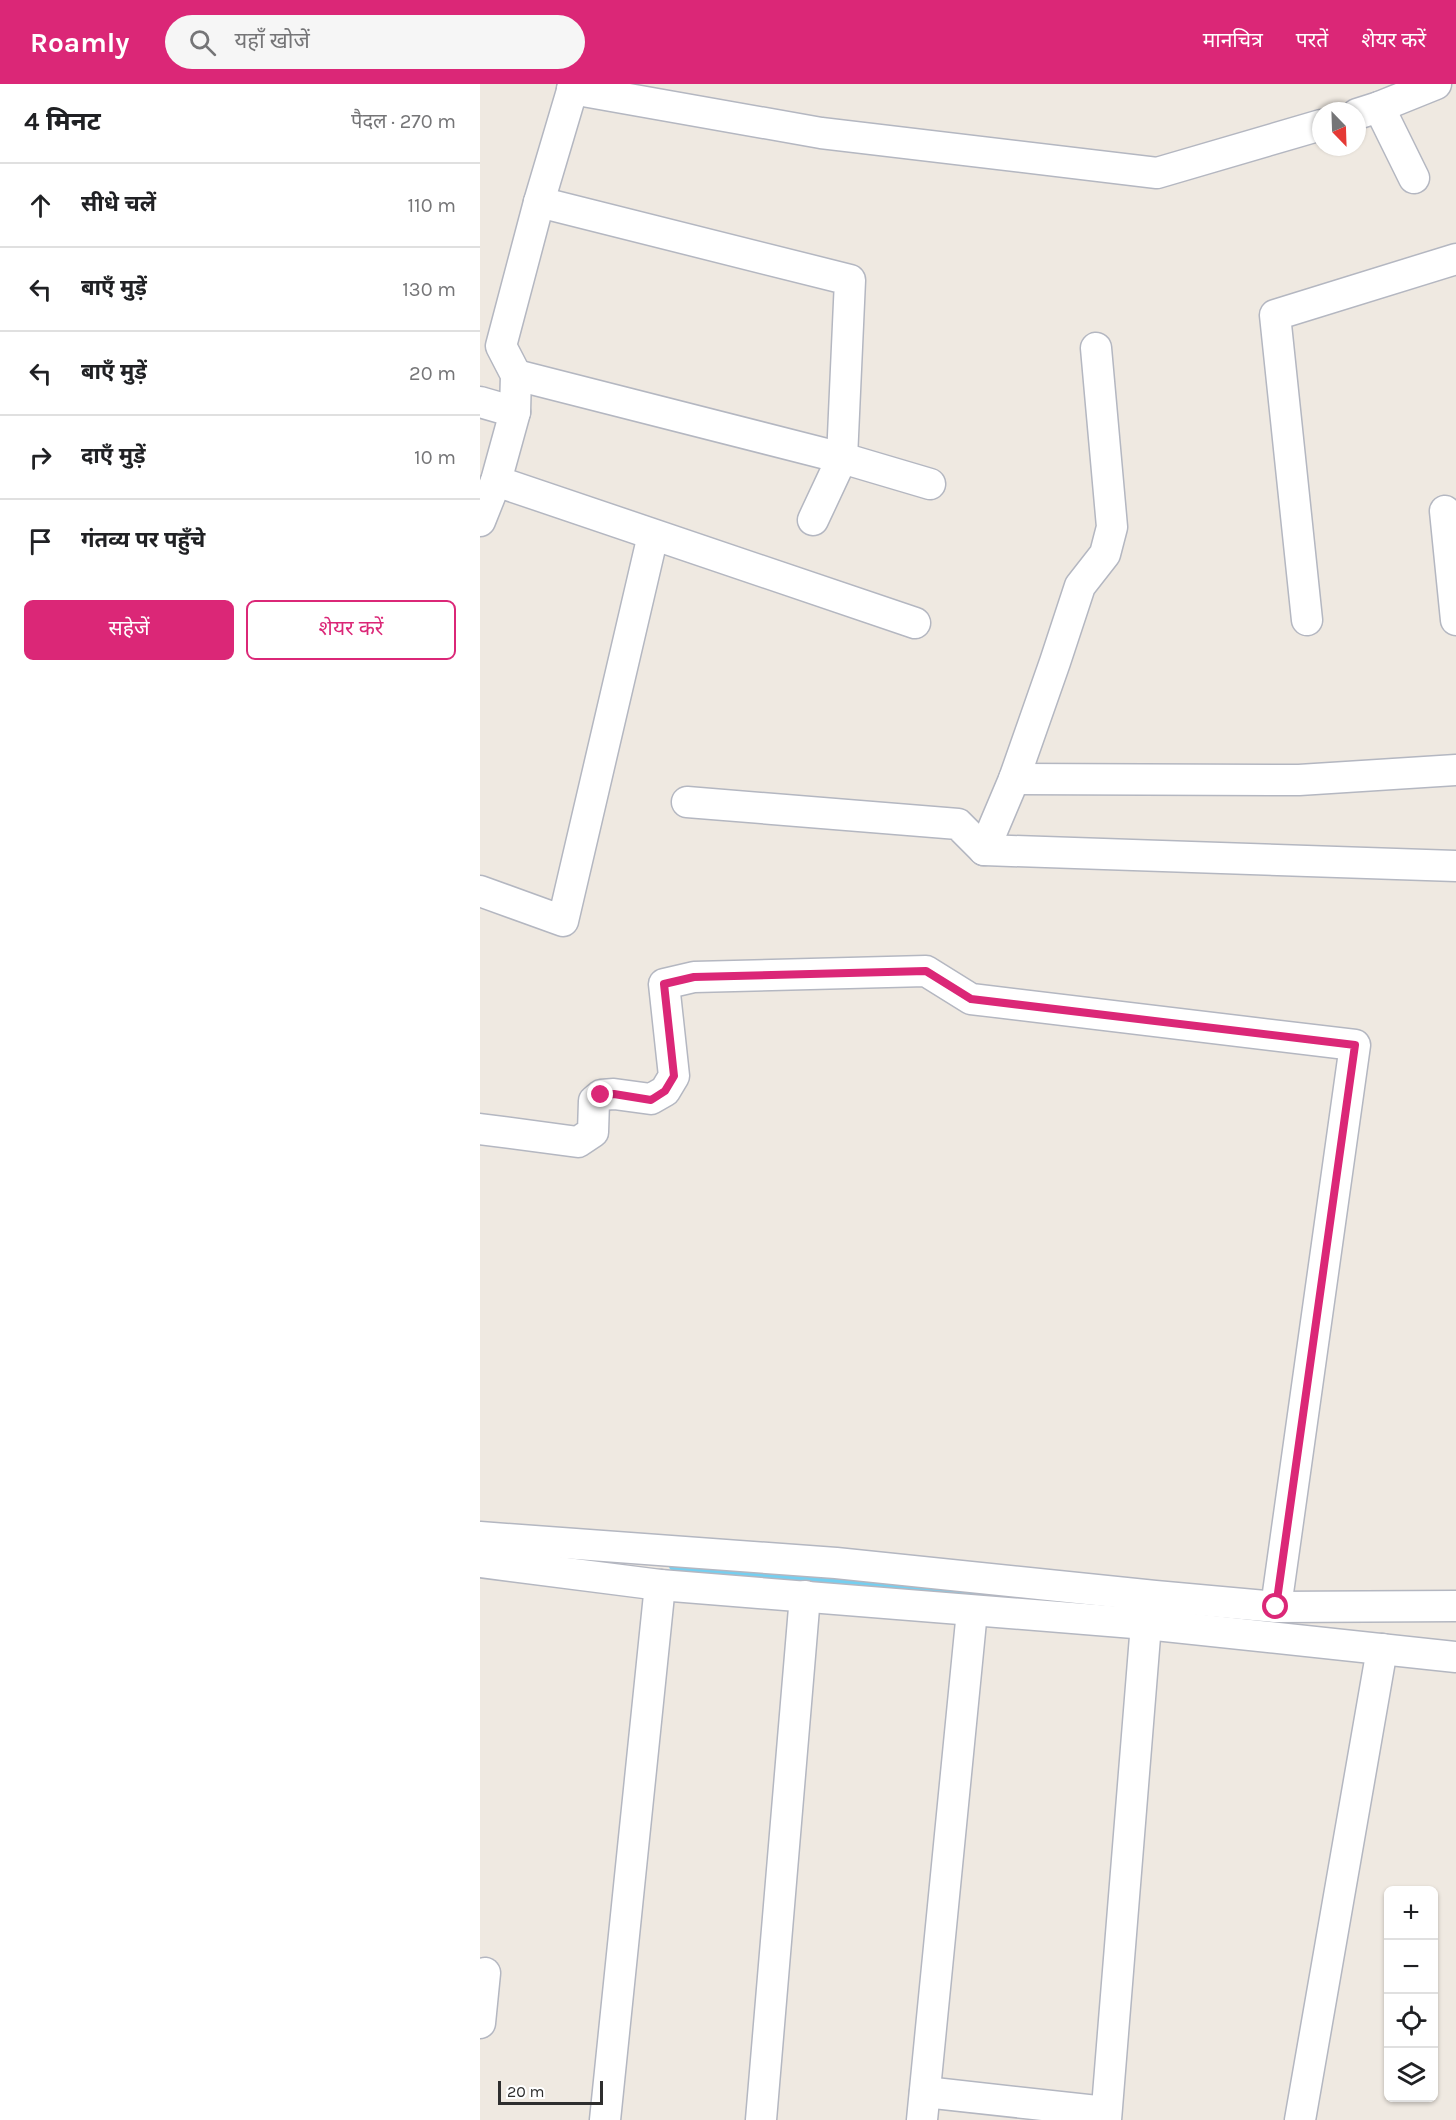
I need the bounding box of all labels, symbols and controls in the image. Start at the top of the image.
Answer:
search box [165,15,585,69]
text: Roamly [30,26,129,59]
icon: search [186,26,219,59]
text: यहाँ खोजें [234,28,310,54]
text: मानचित्र [1203,28,1263,52]
text: परतें [1296,28,1328,52]
text: शेयर करें [1361,28,1426,52]
north arrow [1312,102,1366,156]
text: 4 मिनट [24,106,101,137]
text: पैदल · 270 m [351,110,456,133]
icon: ahead [24,189,57,222]
text: सीधे चलें [81,191,156,217]
text: 110 m [407,194,456,217]
icon: left [24,273,57,306]
text: बाएँ मुड़ें [81,275,147,301]
text: 130 m [402,278,456,301]
icon: left [24,357,57,390]
text: बाएँ मुड़ें [81,359,147,385]
text: 20 m [409,362,456,385]
icon: right [24,441,57,474]
text: दाएँ मुड़ें [81,443,146,469]
text: 10 m [414,446,456,469]
icon: arrive [24,525,57,558]
text: गंतव्य पर पहुँचे [81,527,205,553]
button: सहेजें [24,600,234,660]
button: शेयर करें [246,600,456,660]
route end [587,1081,613,1107]
route start [1262,1593,1288,1619]
map controls [1384,1886,1438,2102]
button: + [1384,1886,1438,1940]
button: − [1384,1940,1438,1994]
button: locate [1384,1994,1438,2048]
button: layers [1384,2048,1438,2102]
scale bar [498,2078,603,2106]
text: 20 m [507,2082,545,2101]

